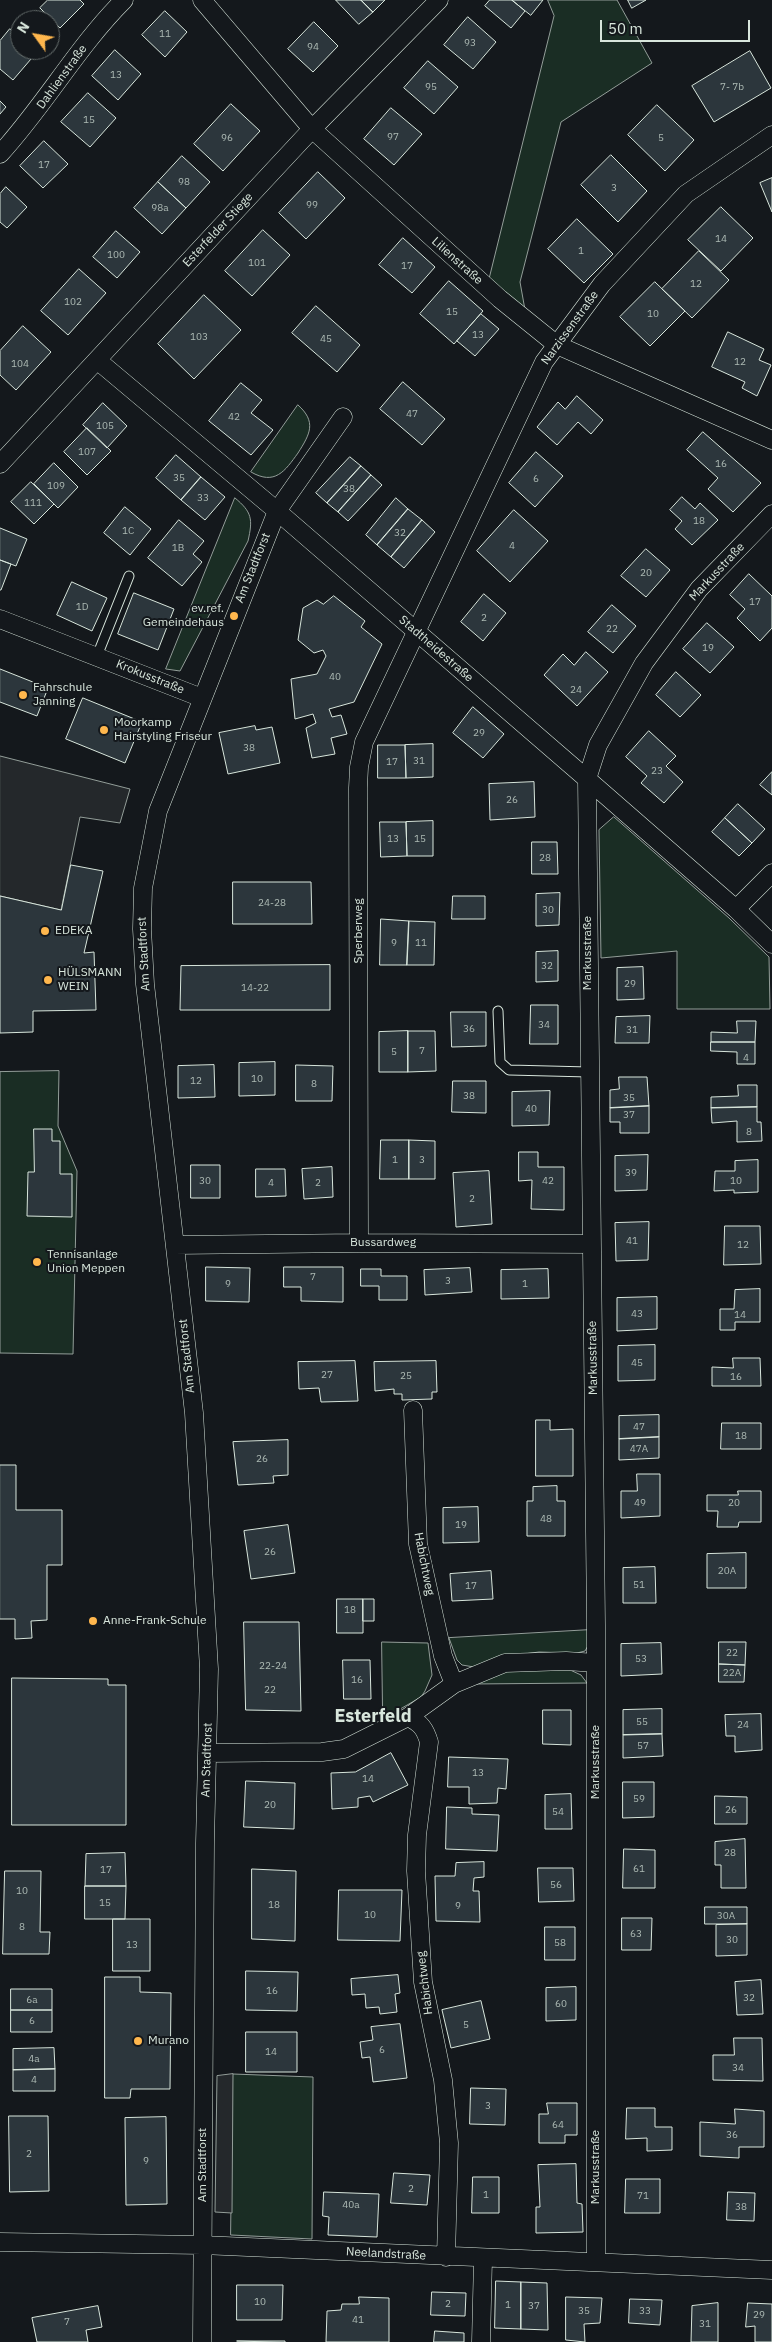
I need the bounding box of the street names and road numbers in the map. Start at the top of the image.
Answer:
street label: Dahlienstraße [34,42,90,112]
street label: Esterfelder Stiege [180,190,256,270]
street label: Lilienstraße [429,234,485,288]
street label: Narzissenstraße [538,288,602,368]
street label: Am Stadtforst [232,531,274,605]
street label: Markusstraße [686,540,748,604]
street label: Stadtheidestraße [396,613,476,685]
street label: Krokusstraße [114,657,186,697]
street label: Sperberweg [352,898,366,964]
street label: Am Stadtforst [135,916,153,992]
street label: Markusstraße [581,916,595,990]
street label: Bussardweg [350,1236,416,1250]
street label: Am Stadtforst [176,1318,198,1394]
street label: Markusstraße [585,1321,601,1395]
street label: Habichtweg [411,1531,437,1597]
street label: Am Stadtforst [199,1722,215,1798]
street label: Markusstraße [589,1725,603,1799]
street label: Habichtweg [414,1950,436,2016]
street label: Am Stadtforst [196,2128,210,2202]
street label: Markusstraße [589,2130,603,2204]
street label: Neelandstraße [346,2245,426,2263]

